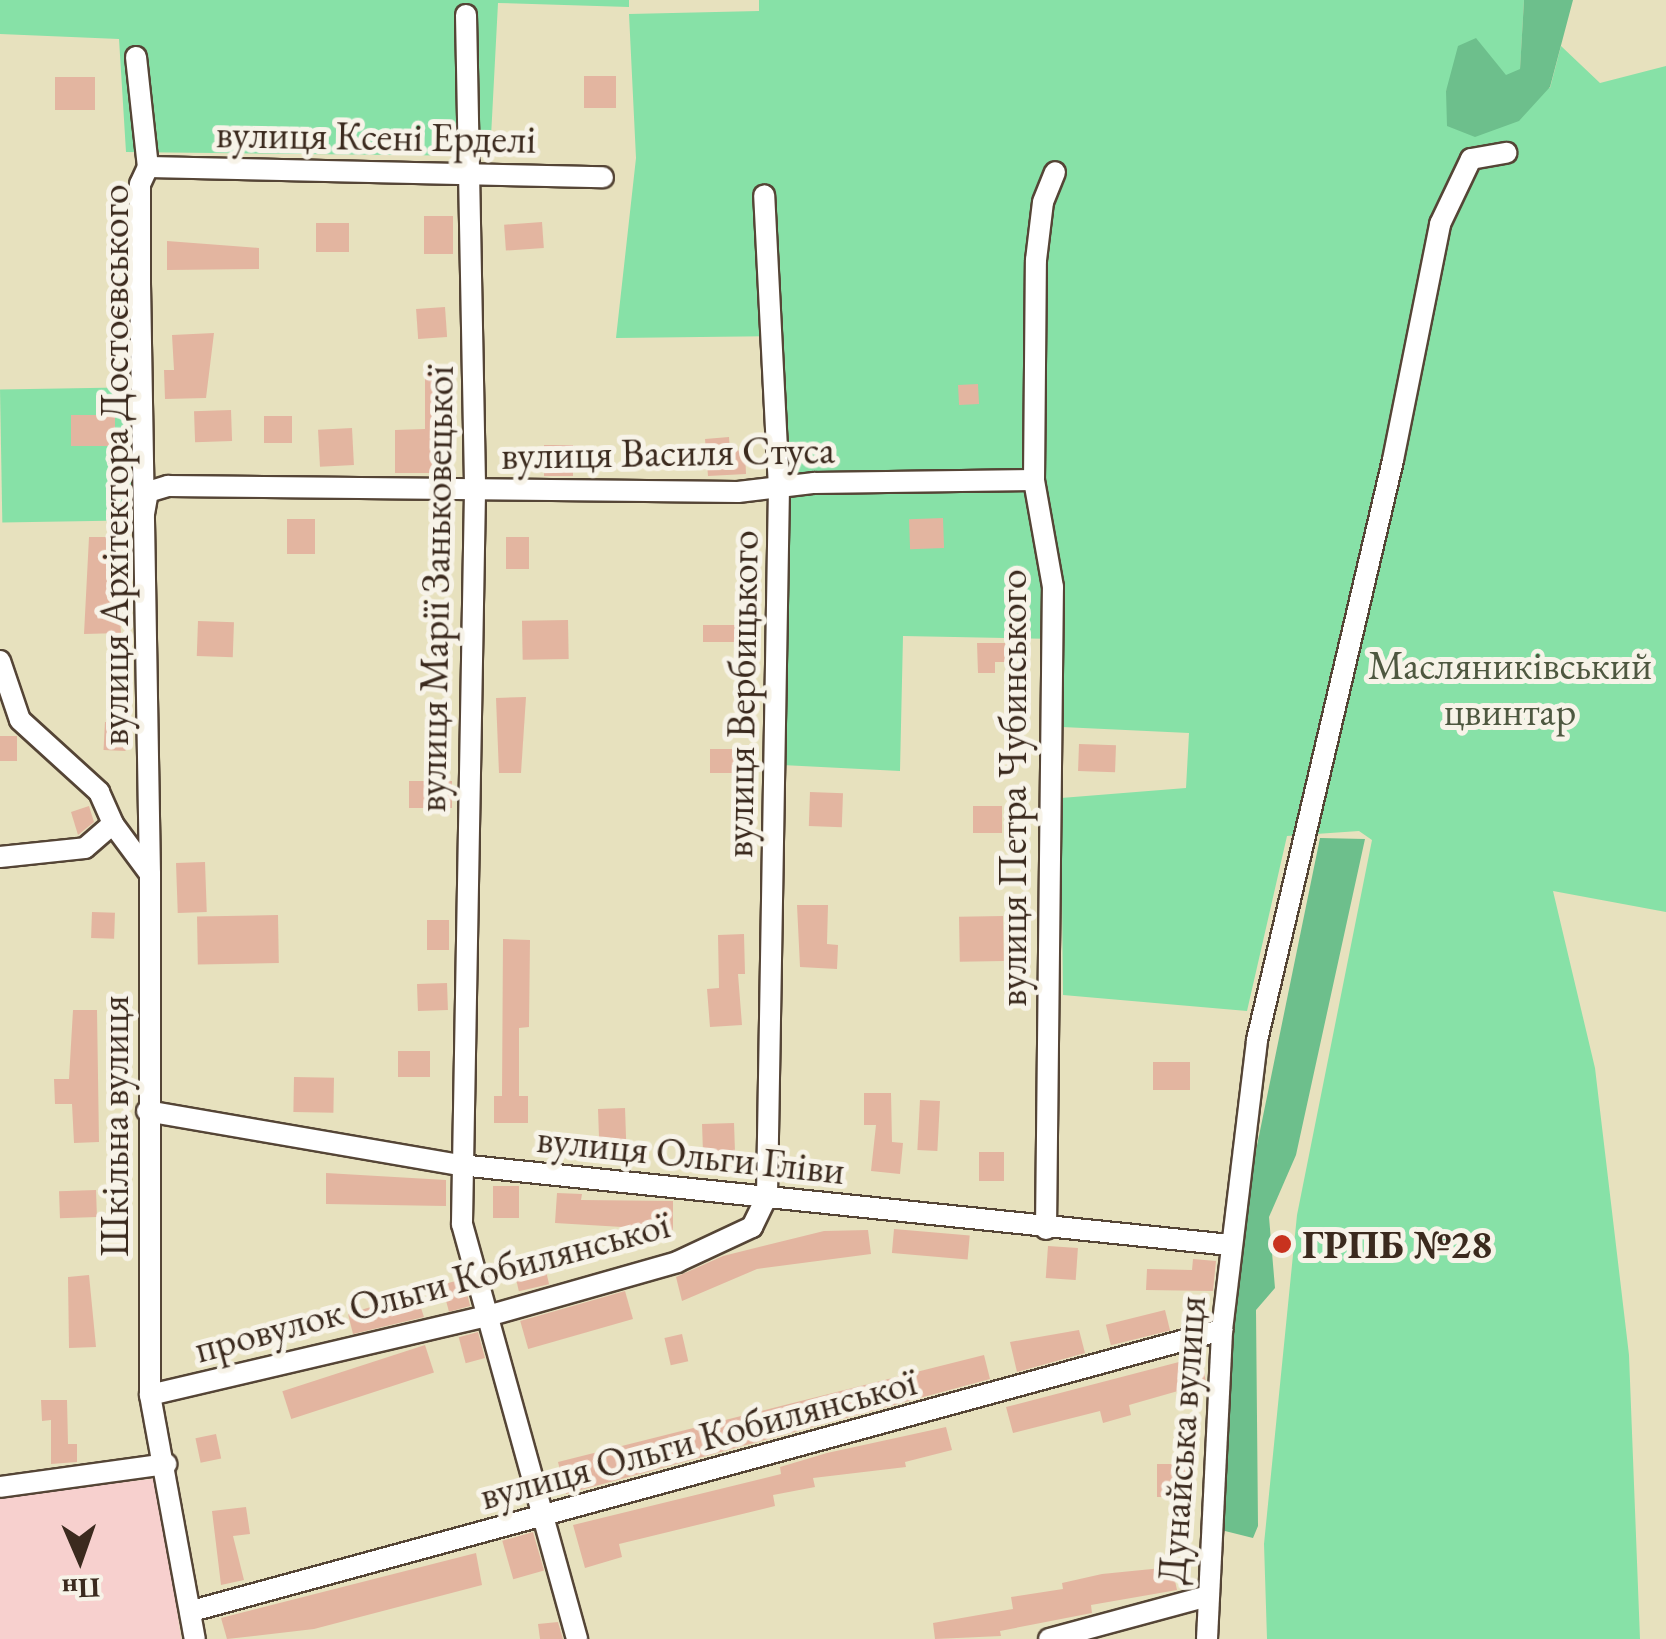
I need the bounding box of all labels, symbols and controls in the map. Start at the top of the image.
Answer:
street label: вулиця Ксені Ерделі [216,109,536,163]
street label: вулиця Архітектора Достоєвського [90,184,138,746]
street label: вулиця Марії Заньковецької [407,365,463,813]
street label: вулиця Василя Стуса [501,425,835,479]
street label: вулиця Вербицького [714,530,768,858]
street label: вулиця Петра Чубинського [988,569,1036,1007]
park label: Масляниківський цвинтар [1368,641,1652,735]
street label: Шкільна вулиця [90,995,138,1257]
street label: вулиця Ольги Гліви [535,1114,847,1194]
street label: провулок Ольги Кобилянської [189,1199,675,1373]
place label: ГРПБ №28 [1302,1220,1492,1268]
marker: ГРПБ №28 [1271,1233,1293,1255]
street label: Дунайська вулиця [1147,1294,1215,1586]
street label: вулиця Ольги Кобилянської [475,1357,921,1519]
north arrow [30,1509,130,1609]
text: Пн [61,1570,101,1608]

